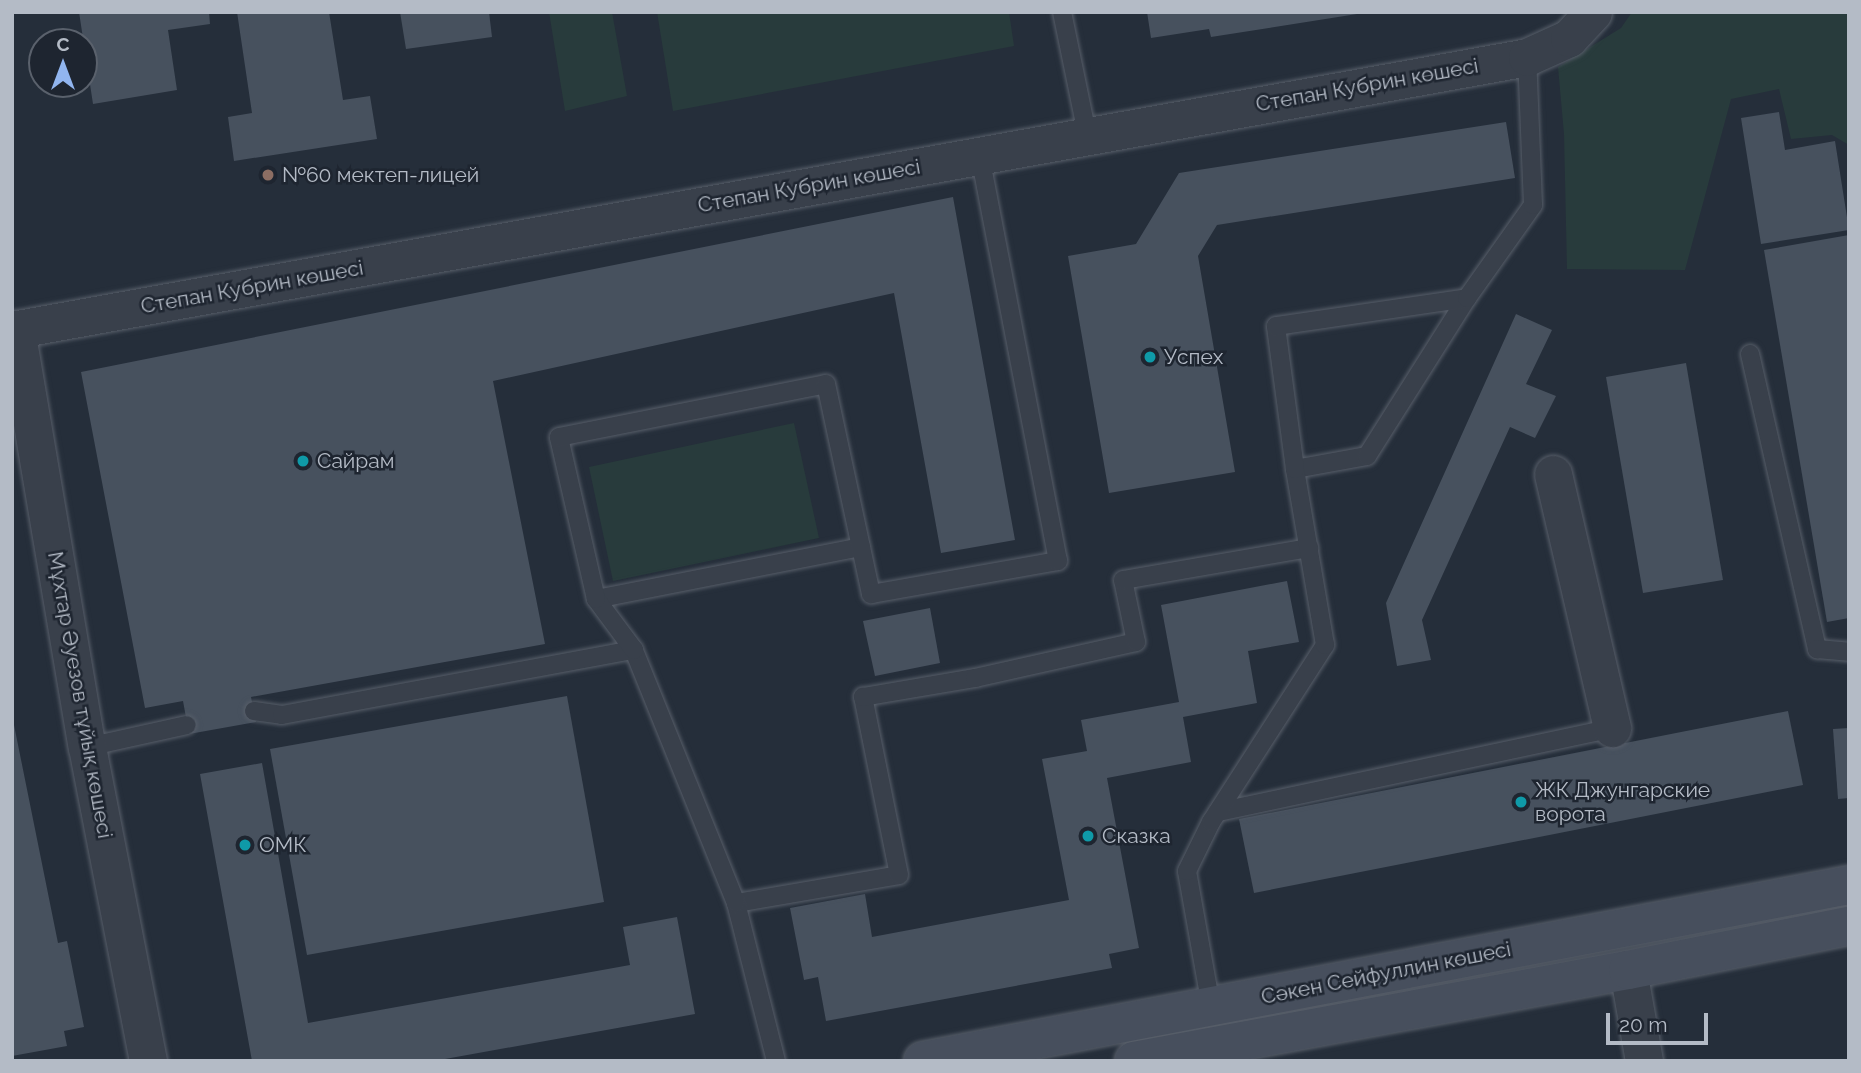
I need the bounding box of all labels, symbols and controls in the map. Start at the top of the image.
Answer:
north arrow [28,28,98,98]
text: С [56,33,70,55]
street label: Степан Кубрин көшесі [1254,53,1480,117]
street label: Степан Кубрин көшесі [696,154,922,218]
place label: №60 мектеп-лицей [282,162,479,188]
marker: №60 мектеп-лицей [260,167,276,183]
street label: Степан Кубрин көшесі [139,255,365,319]
place label: Успех [1164,344,1223,370]
marker: Успех [1142,349,1158,365]
place label: Сайрам [317,448,394,474]
marker: Сайрам [295,453,311,469]
street label: Мұхтар Әуезов тұйық көшесі [42,550,118,840]
place label: ЖК Джунгарские ворота [1535,777,1710,827]
marker: ЖК Джунгарские ворота [1513,794,1529,810]
place label: Сказка [1102,823,1171,849]
marker: Сказка [1080,828,1096,844]
place label: ОМК [259,832,307,858]
marker: ОМК [237,837,253,853]
street label: Сәкен Сейфуллин көшесі [1259,936,1513,1010]
scale bar [1609,1000,1710,1044]
text: 20 m [1619,1012,1667,1037]

